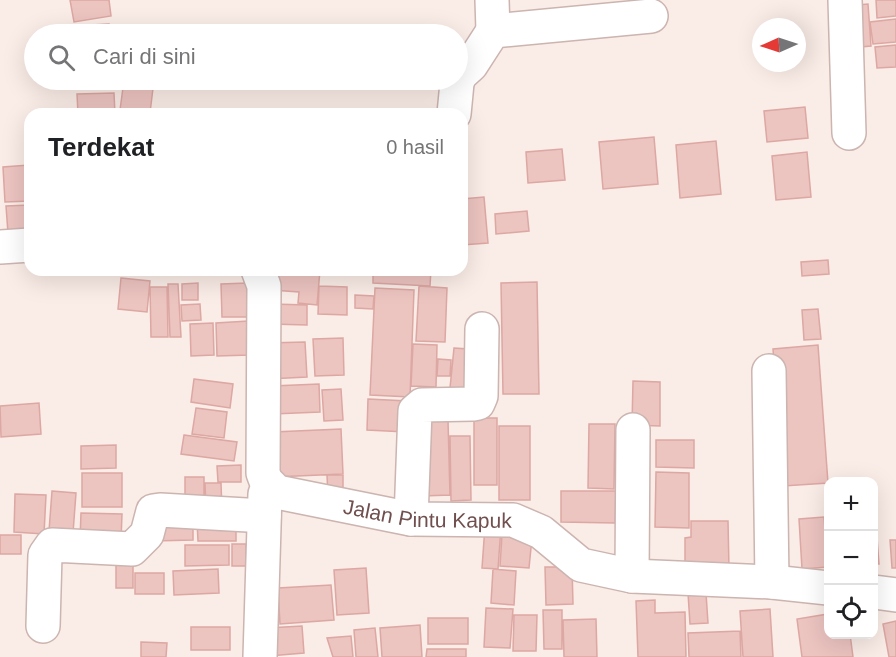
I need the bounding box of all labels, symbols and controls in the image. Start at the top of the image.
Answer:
north arrow [752,18,806,72]
search box [24,24,468,90]
icon: search [45,41,78,74]
text: Cari di sini [93,44,196,69]
text: Terdekat [48,132,154,162]
text: 0 hasil [386,136,444,158]
map controls [824,477,878,639]
button: + [824,477,878,531]
street label: Jalan Pintu Kapuk [341,494,512,531]
button: − [824,531,878,585]
button: locate [824,585,878,639]

